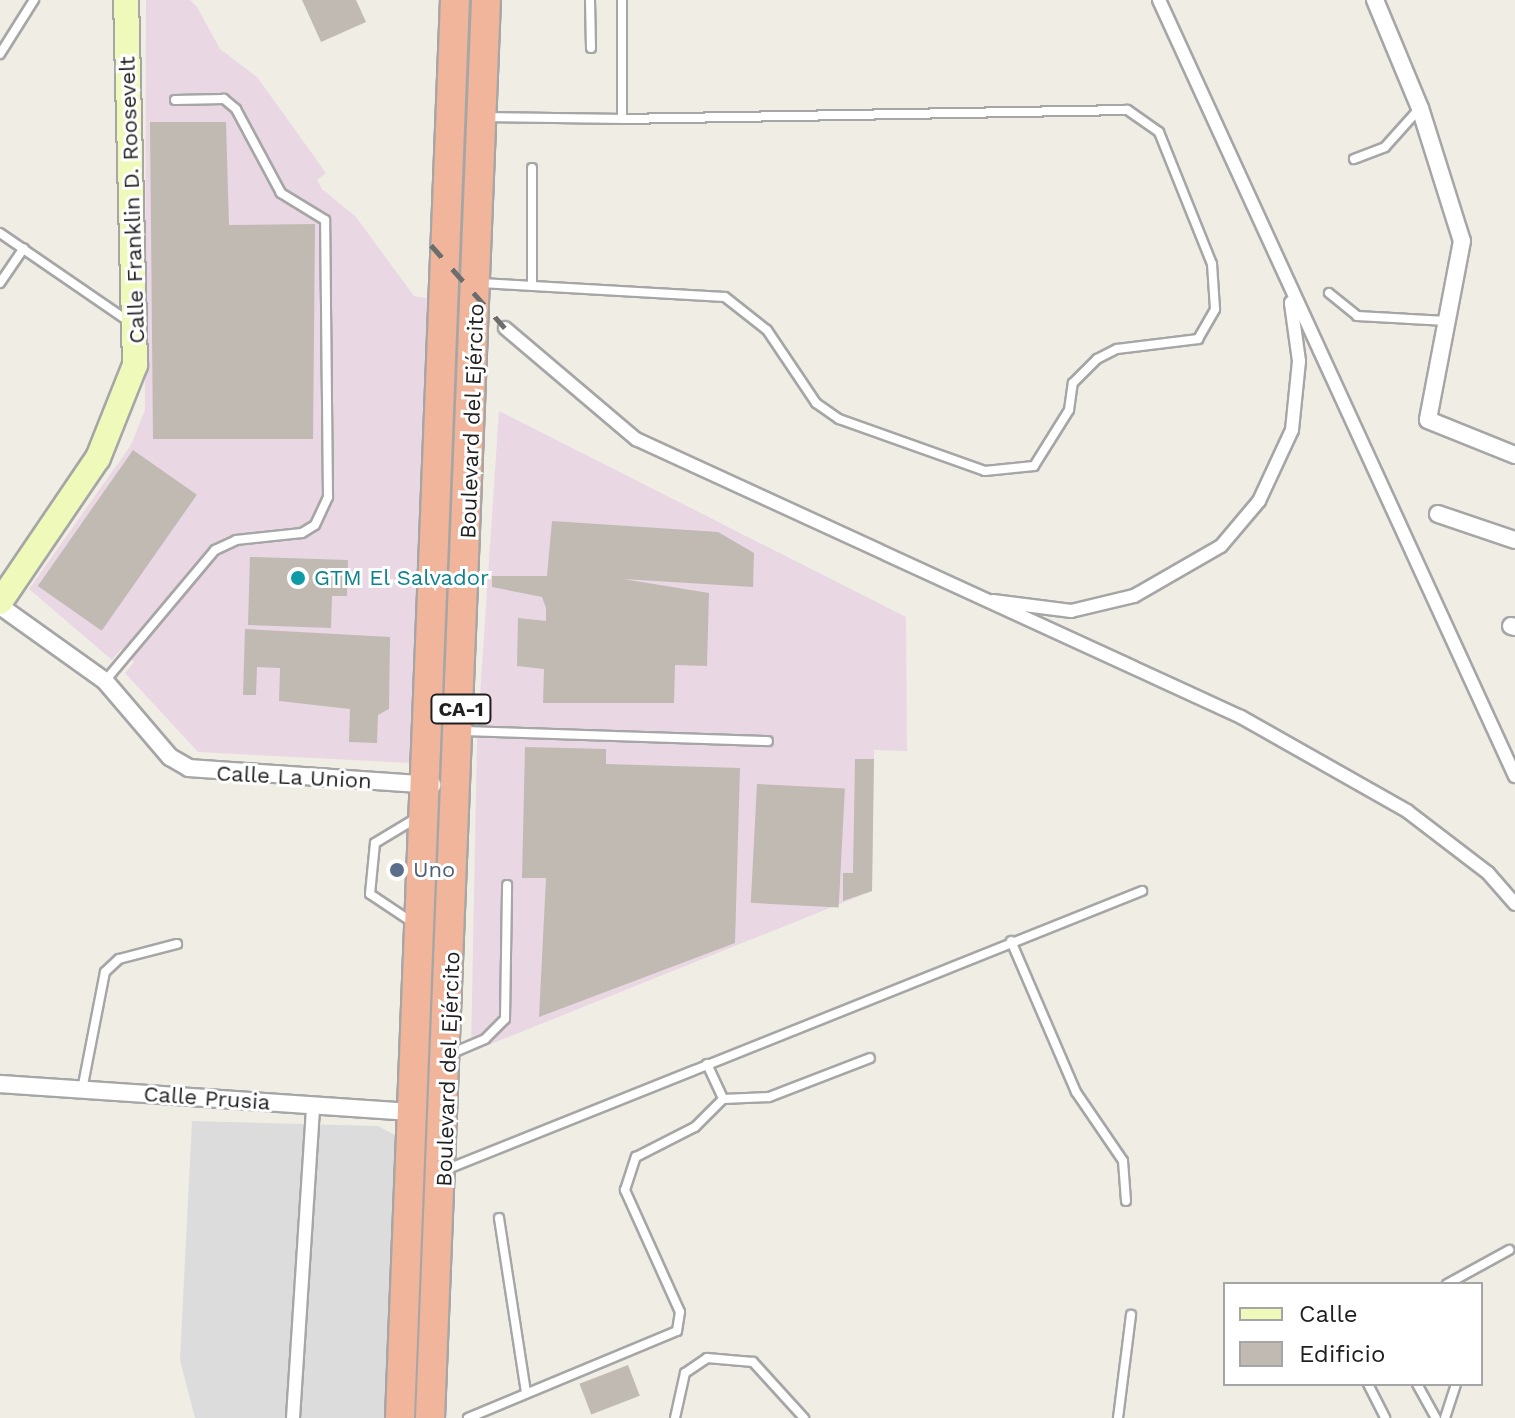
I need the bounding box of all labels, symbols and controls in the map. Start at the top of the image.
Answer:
street label: Calle Franklin D. Roosevelt [114,56,150,344]
street label: Boulevard del Ejército [455,302,489,540]
place label: GTM El Salvador [314,565,490,591]
marker: GTM El Salvador [289,569,307,587]
road number: CA-1 [429,693,493,725]
street label: Calle La Union [215,760,373,794]
place label: Uno [413,857,455,883]
marker: Uno [388,861,406,879]
street label: Boulevard del Ejército [431,950,465,1188]
street label: Calle Prusia [143,1080,271,1116]
legend [1223,1282,1483,1386]
text: Calle [1299,1300,1358,1328]
text: Edificio [1299,1340,1385,1368]

